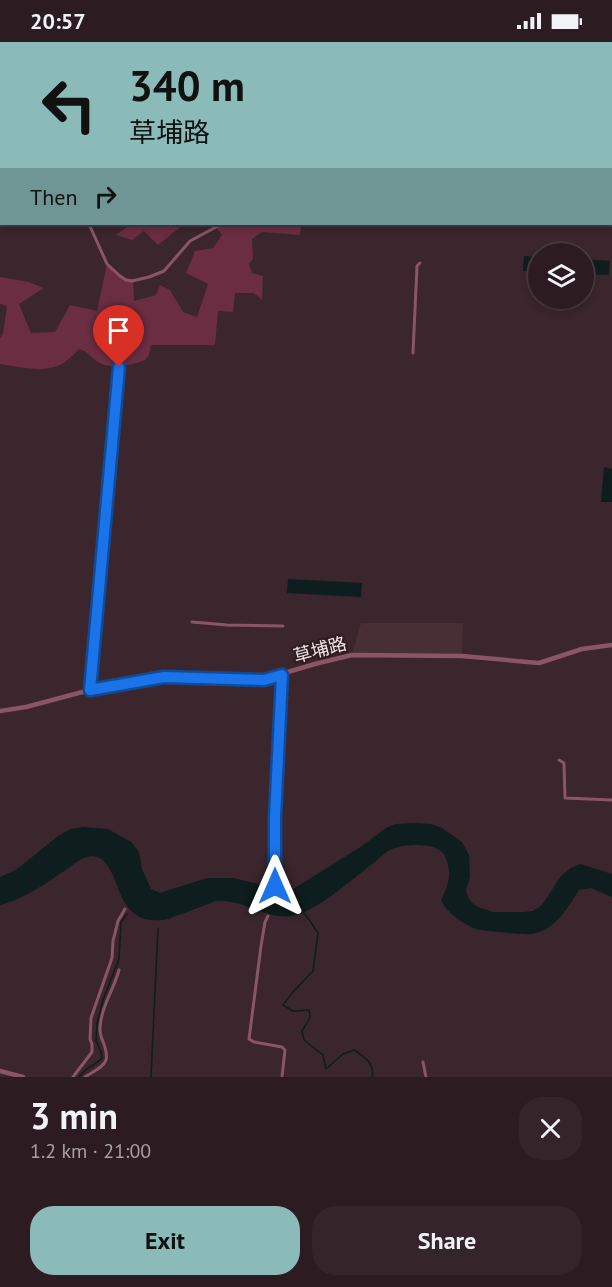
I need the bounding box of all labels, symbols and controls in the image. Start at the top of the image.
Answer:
text: 20:57 [30,7,86,35]
text: 340 m [129,58,245,113]
icon: left [30,66,108,144]
text: 草埔路 [129,115,210,149]
icon: right [89,180,122,213]
text: Then [30,183,77,211]
map controls [528,243,594,309]
button: layers [528,243,594,309]
pin [93,305,144,367]
icon: arrive [102,314,135,347]
street label: 草埔路 [291,631,349,668]
position arrow [243,854,307,918]
text: 3 min [30,1092,118,1139]
button: close [519,1097,582,1160]
text: 1.2 km · 21:00 [30,1138,151,1164]
button: Exit [30,1206,300,1275]
button: Share [312,1206,582,1275]

